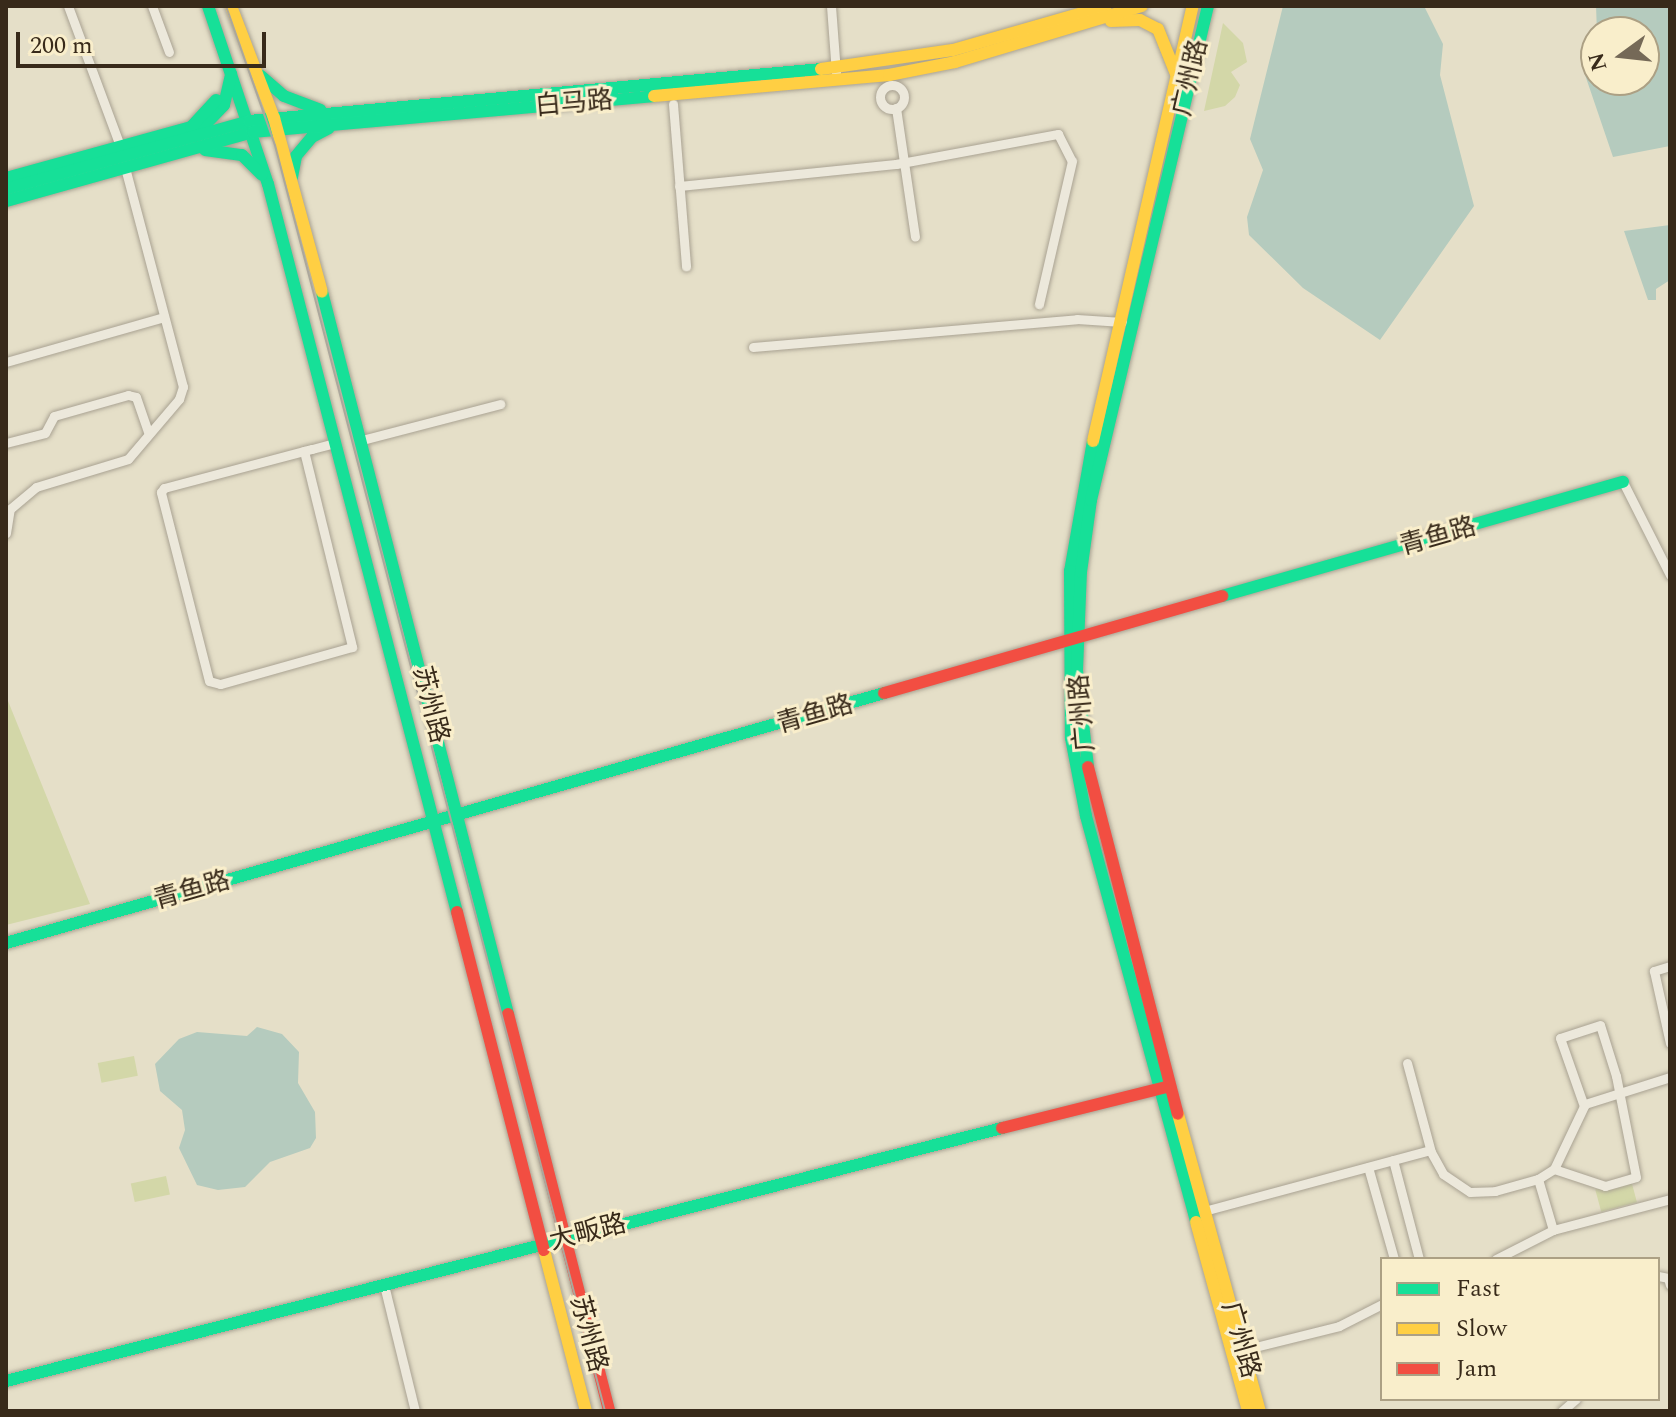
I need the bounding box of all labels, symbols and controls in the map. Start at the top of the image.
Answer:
scale bar [20,16,270,66]
north arrow [1580,16,1660,96]
text: 200 m [30,28,93,64]
street label: 广州路 [1167,36,1215,120]
text: N [1580,49,1617,75]
street label: 白马路 [534,85,614,123]
street label: 青鱼路 [1396,511,1480,563]
street label: 苏州路 [405,663,455,747]
street label: 广州路 [1064,673,1102,753]
street label: 青鱼路 [773,689,857,741]
street label: 青鱼路 [150,865,234,917]
street label: 大畈路 [546,1208,630,1258]
legend [1380,1257,1660,1401]
text: Fast [1456,1271,1501,1307]
street label: 苏州路 [563,1292,613,1376]
street label: 广州路 [1214,1298,1266,1382]
text: Slow [1456,1311,1507,1347]
text: Jam [1456,1351,1497,1387]

